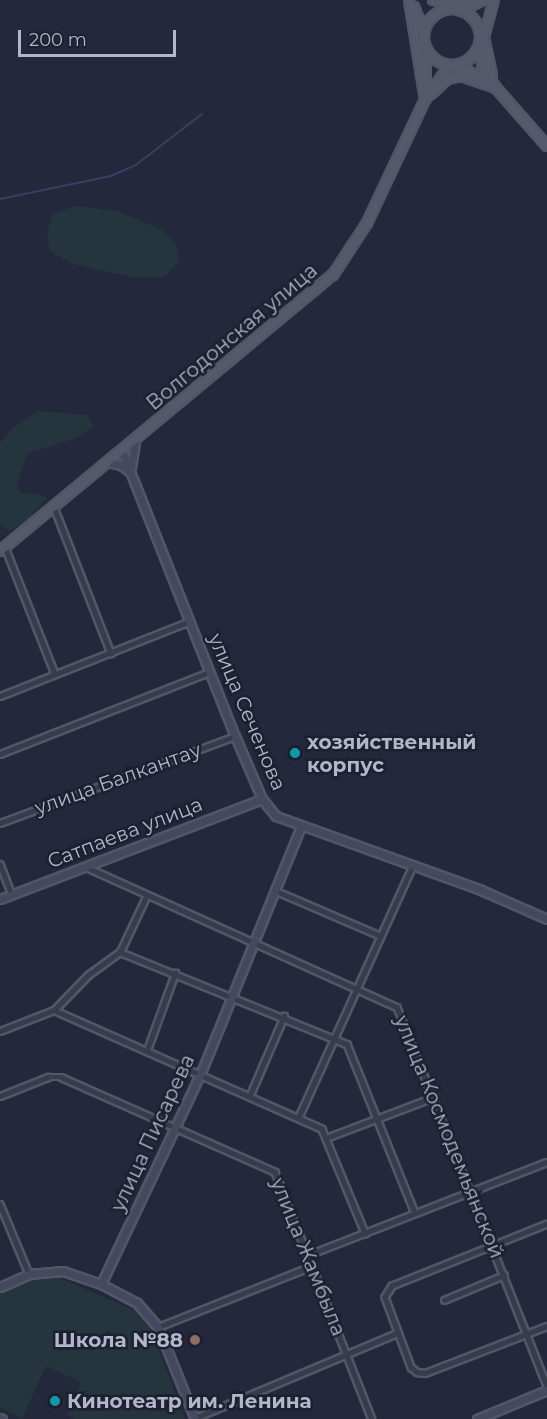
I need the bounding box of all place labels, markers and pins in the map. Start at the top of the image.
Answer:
place label: хозяйственный корпус [307,730,477,777]
marker: хозяйственный корпус [288,746,302,760]
place label: Школа №88 [54,1328,183,1352]
marker: Школа №88 [188,1333,202,1347]
place label: Кинотеатр им. Ленина [67,1389,312,1413]
marker: Кинотеатр им. Ленина [48,1394,62,1408]

